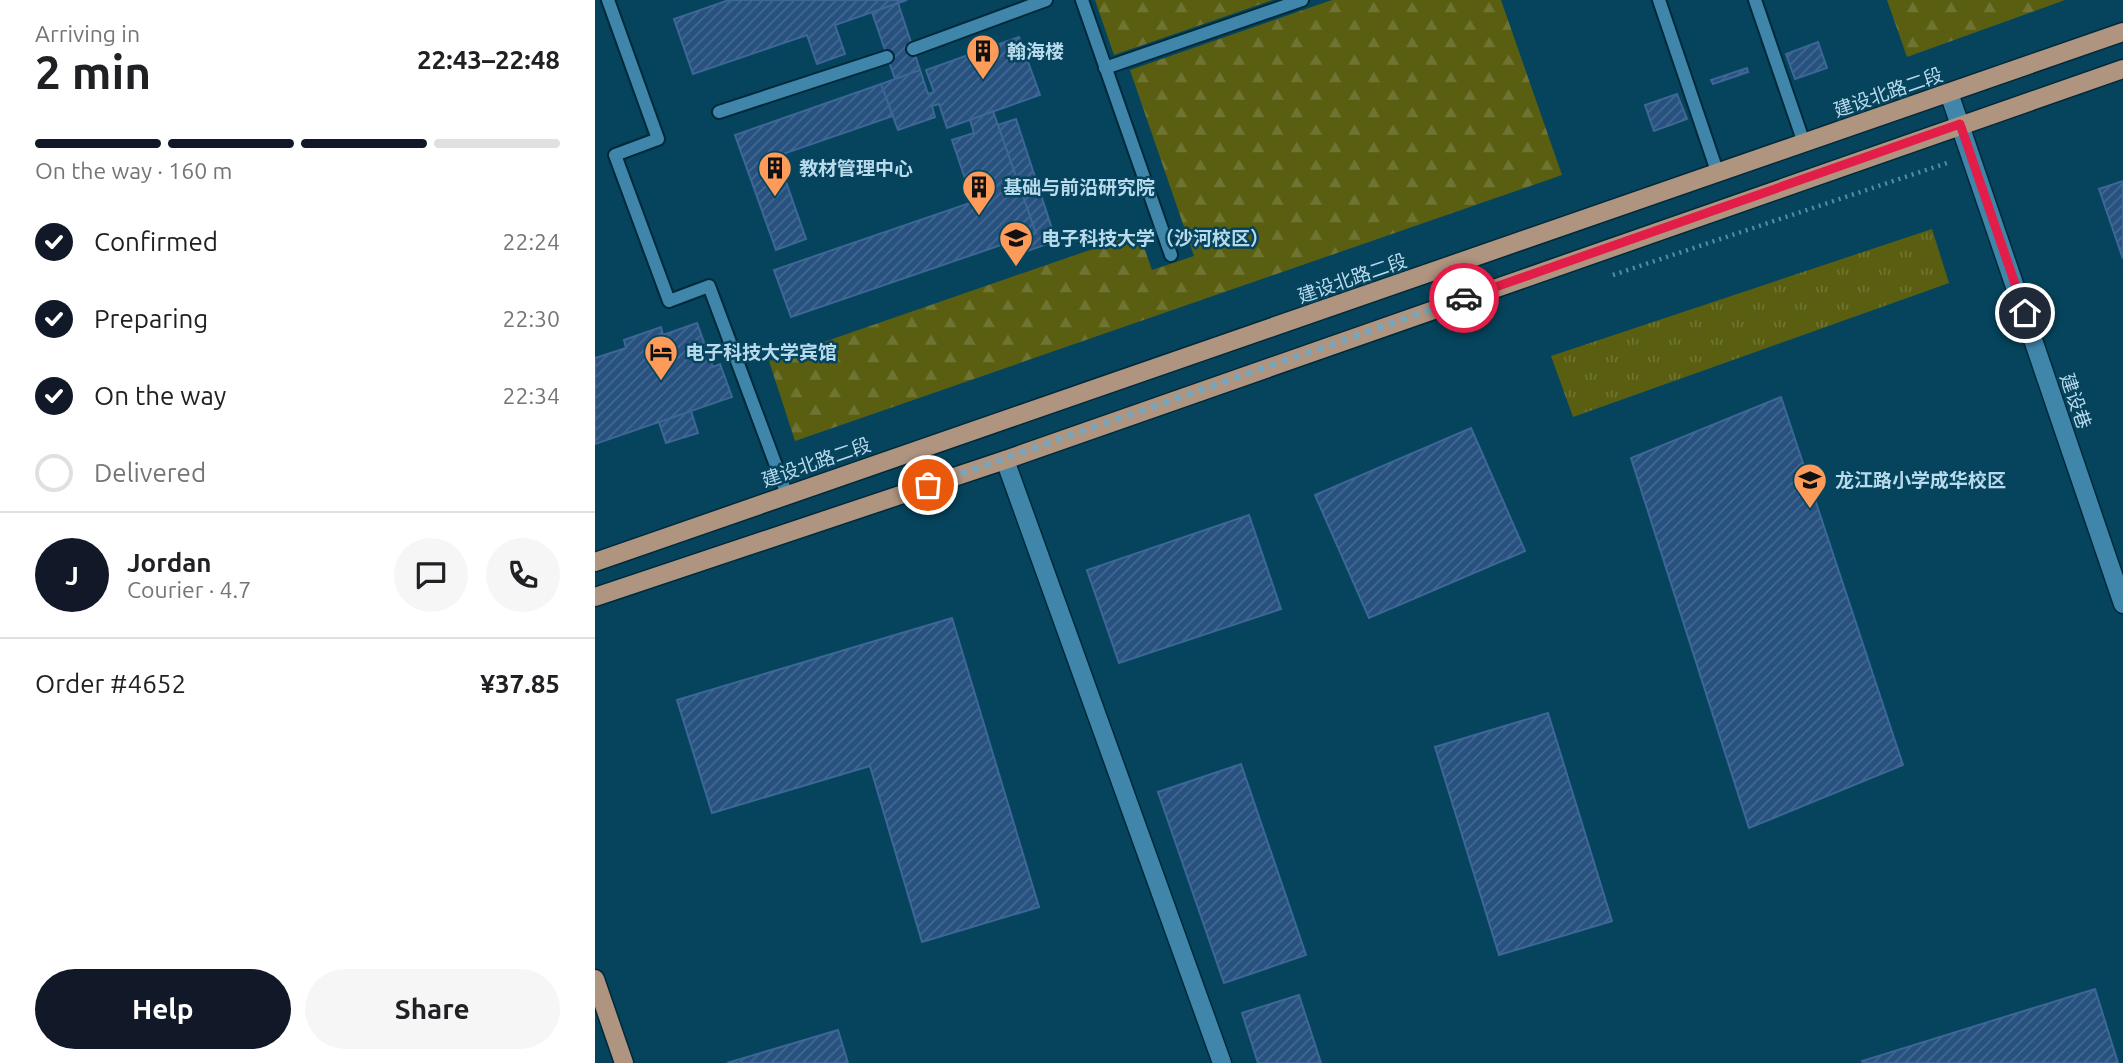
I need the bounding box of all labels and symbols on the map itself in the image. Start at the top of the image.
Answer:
building icon: 翰海楼 [964,32,1002,81]
place label: 翰海楼 [1007,40,1064,62]
street label: 建设北路二段 [1831,63,1945,121]
building icon: 教材管理中心 [756,149,794,198]
place label: 教材管理中心 [799,157,913,179]
building icon: 基础与前沿研究院 [960,168,998,217]
place label: 基础与前沿研究院 [1003,176,1155,198]
school or university icon: 电子科技大学（沙河校区） [997,219,1035,268]
place label: 电子科技大学（沙河校区） [1041,227,1269,249]
street label: 建设北路二段 [1295,249,1409,307]
courier [1429,263,1499,333]
pin [1995,283,2055,343]
hotel icon: 电子科技大学宾馆 [642,333,680,382]
place label: 电子科技大学宾馆 [685,341,837,363]
street label: 建设巷 [2056,370,2096,432]
street label: 建设北路二段 [759,433,873,491]
pin [898,455,958,515]
school or university icon: 龙江路小学成华校区 [1791,461,1829,510]
place label: 龙江路小学成华校区 [1835,469,2006,491]

